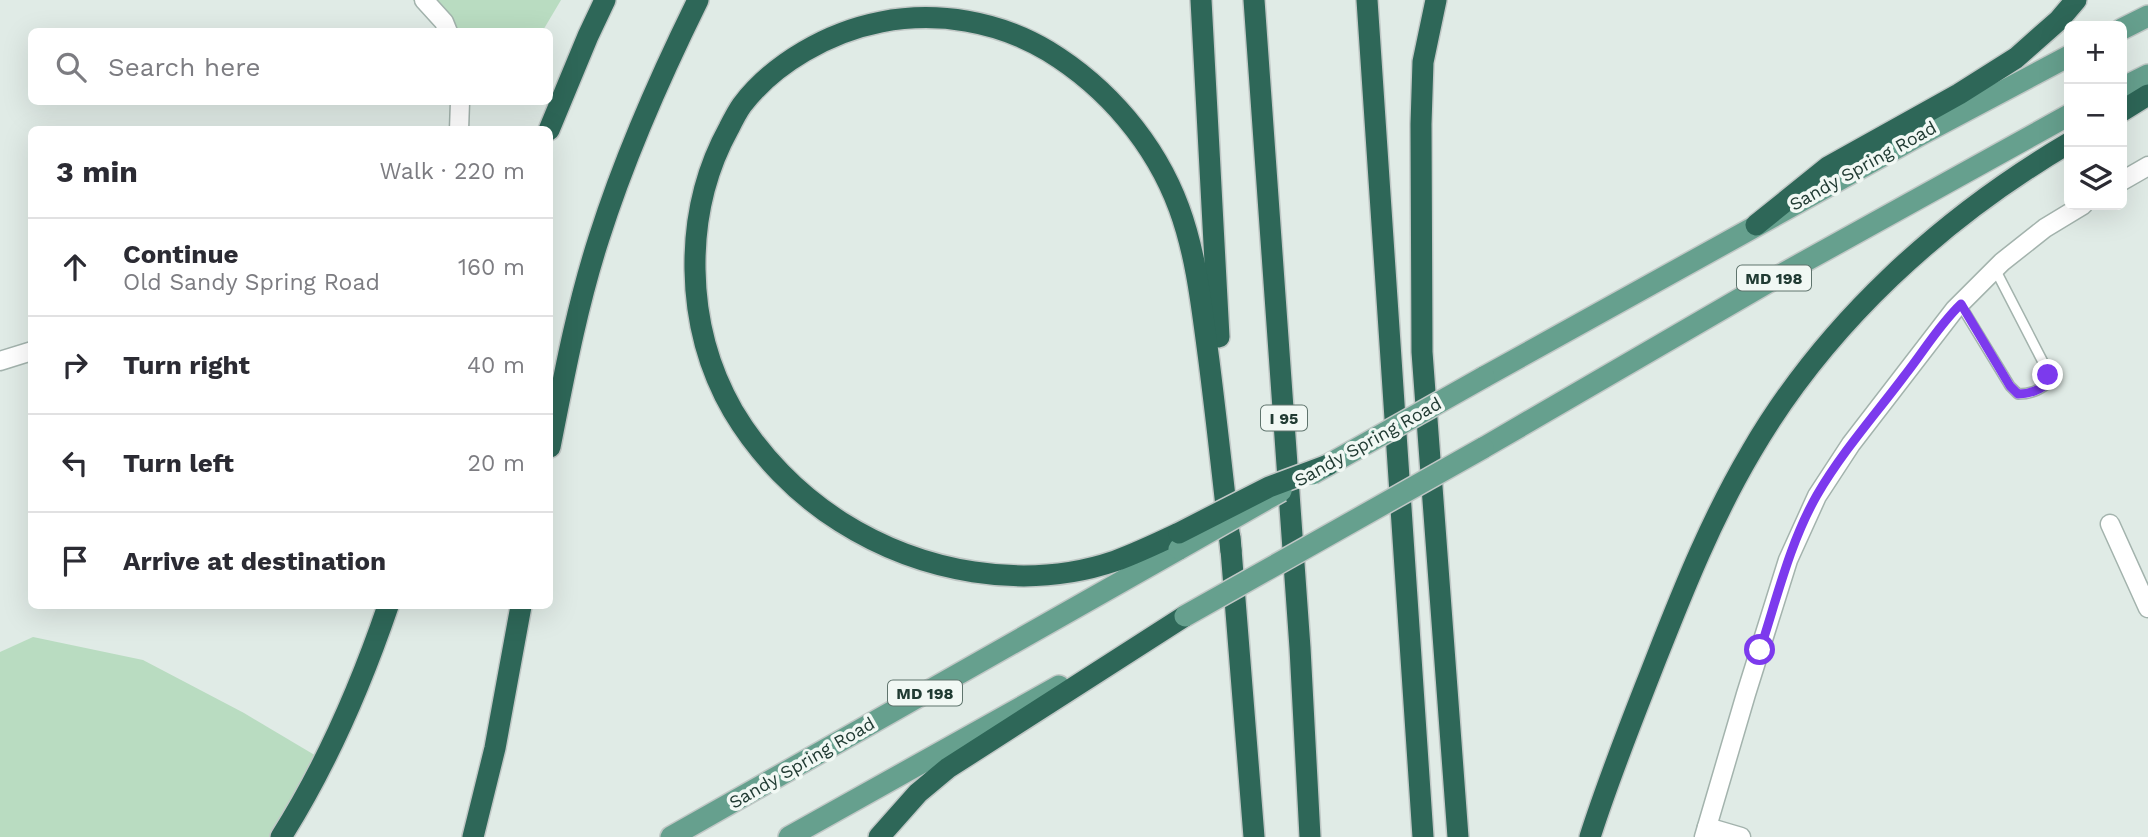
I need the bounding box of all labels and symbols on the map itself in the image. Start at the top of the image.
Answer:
street label: Sandy Spring Road [1786,116,1940,215]
road number: MD 198 [1737,266,1811,290]
route end [2032,359,2063,390]
street label: Sandy Spring Road [1291,392,1445,491]
road number: I 95 [1261,406,1307,430]
route start [1744,634,1775,665]
road number: MD 198 [888,680,962,706]
street label: Sandy Spring Road [725,712,878,813]

